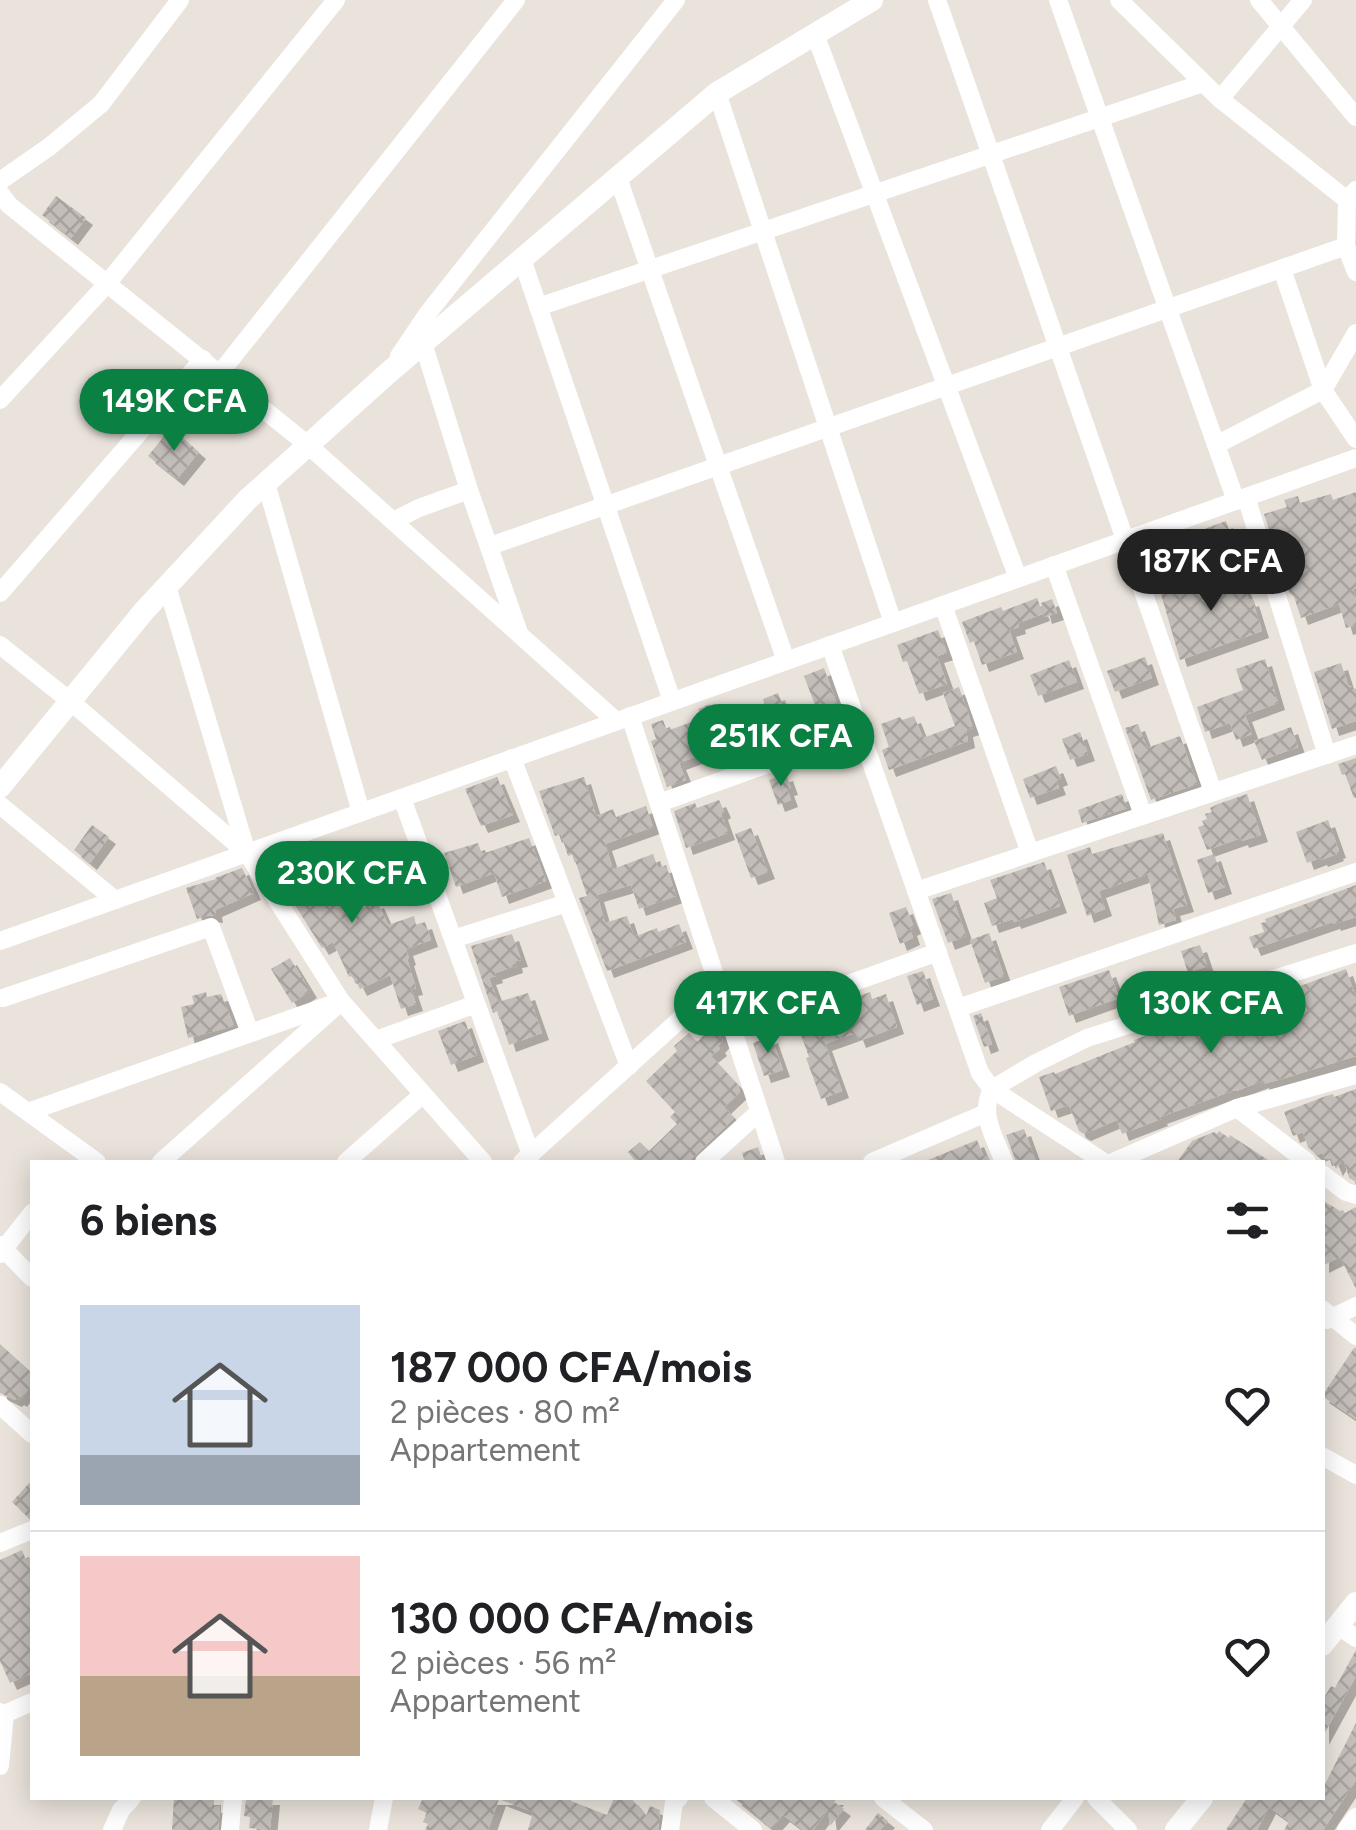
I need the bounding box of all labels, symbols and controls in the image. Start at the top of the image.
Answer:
pin: 149K CFA [71,369,277,454]
text: 149K CFA [101,382,247,420]
pin: 187K CFA [1108,529,1314,614]
text: 187K CFA [1139,542,1283,580]
pin: 251K CFA [678,704,884,789]
text: 251K CFA [709,717,853,755]
pin: 230K CFA [249,841,455,926]
text: 230K CFA [277,854,427,892]
pin: 417K CFA [665,971,871,1056]
pin: 130K CFA [1108,971,1314,1056]
text: 417K CFA [696,984,840,1022]
text: 130K CFA [1139,984,1283,1022]
icon: filters [1220,1193,1275,1248]
text: 6 biens [80,1195,217,1246]
text: 187 000 CFA/mois [390,1342,752,1393]
icon: home [160,1345,280,1465]
icon: heart [1220,1378,1275,1433]
text: 2 pièces · 80 m² [390,1393,620,1431]
text: Appartement [390,1431,581,1469]
text: 130 000 CFA/mois [390,1593,753,1644]
icon: home [160,1596,280,1716]
icon: heart [1220,1629,1275,1684]
text: 2 pièces · 56 m² [390,1644,616,1682]
text: Appartement [390,1682,581,1720]

